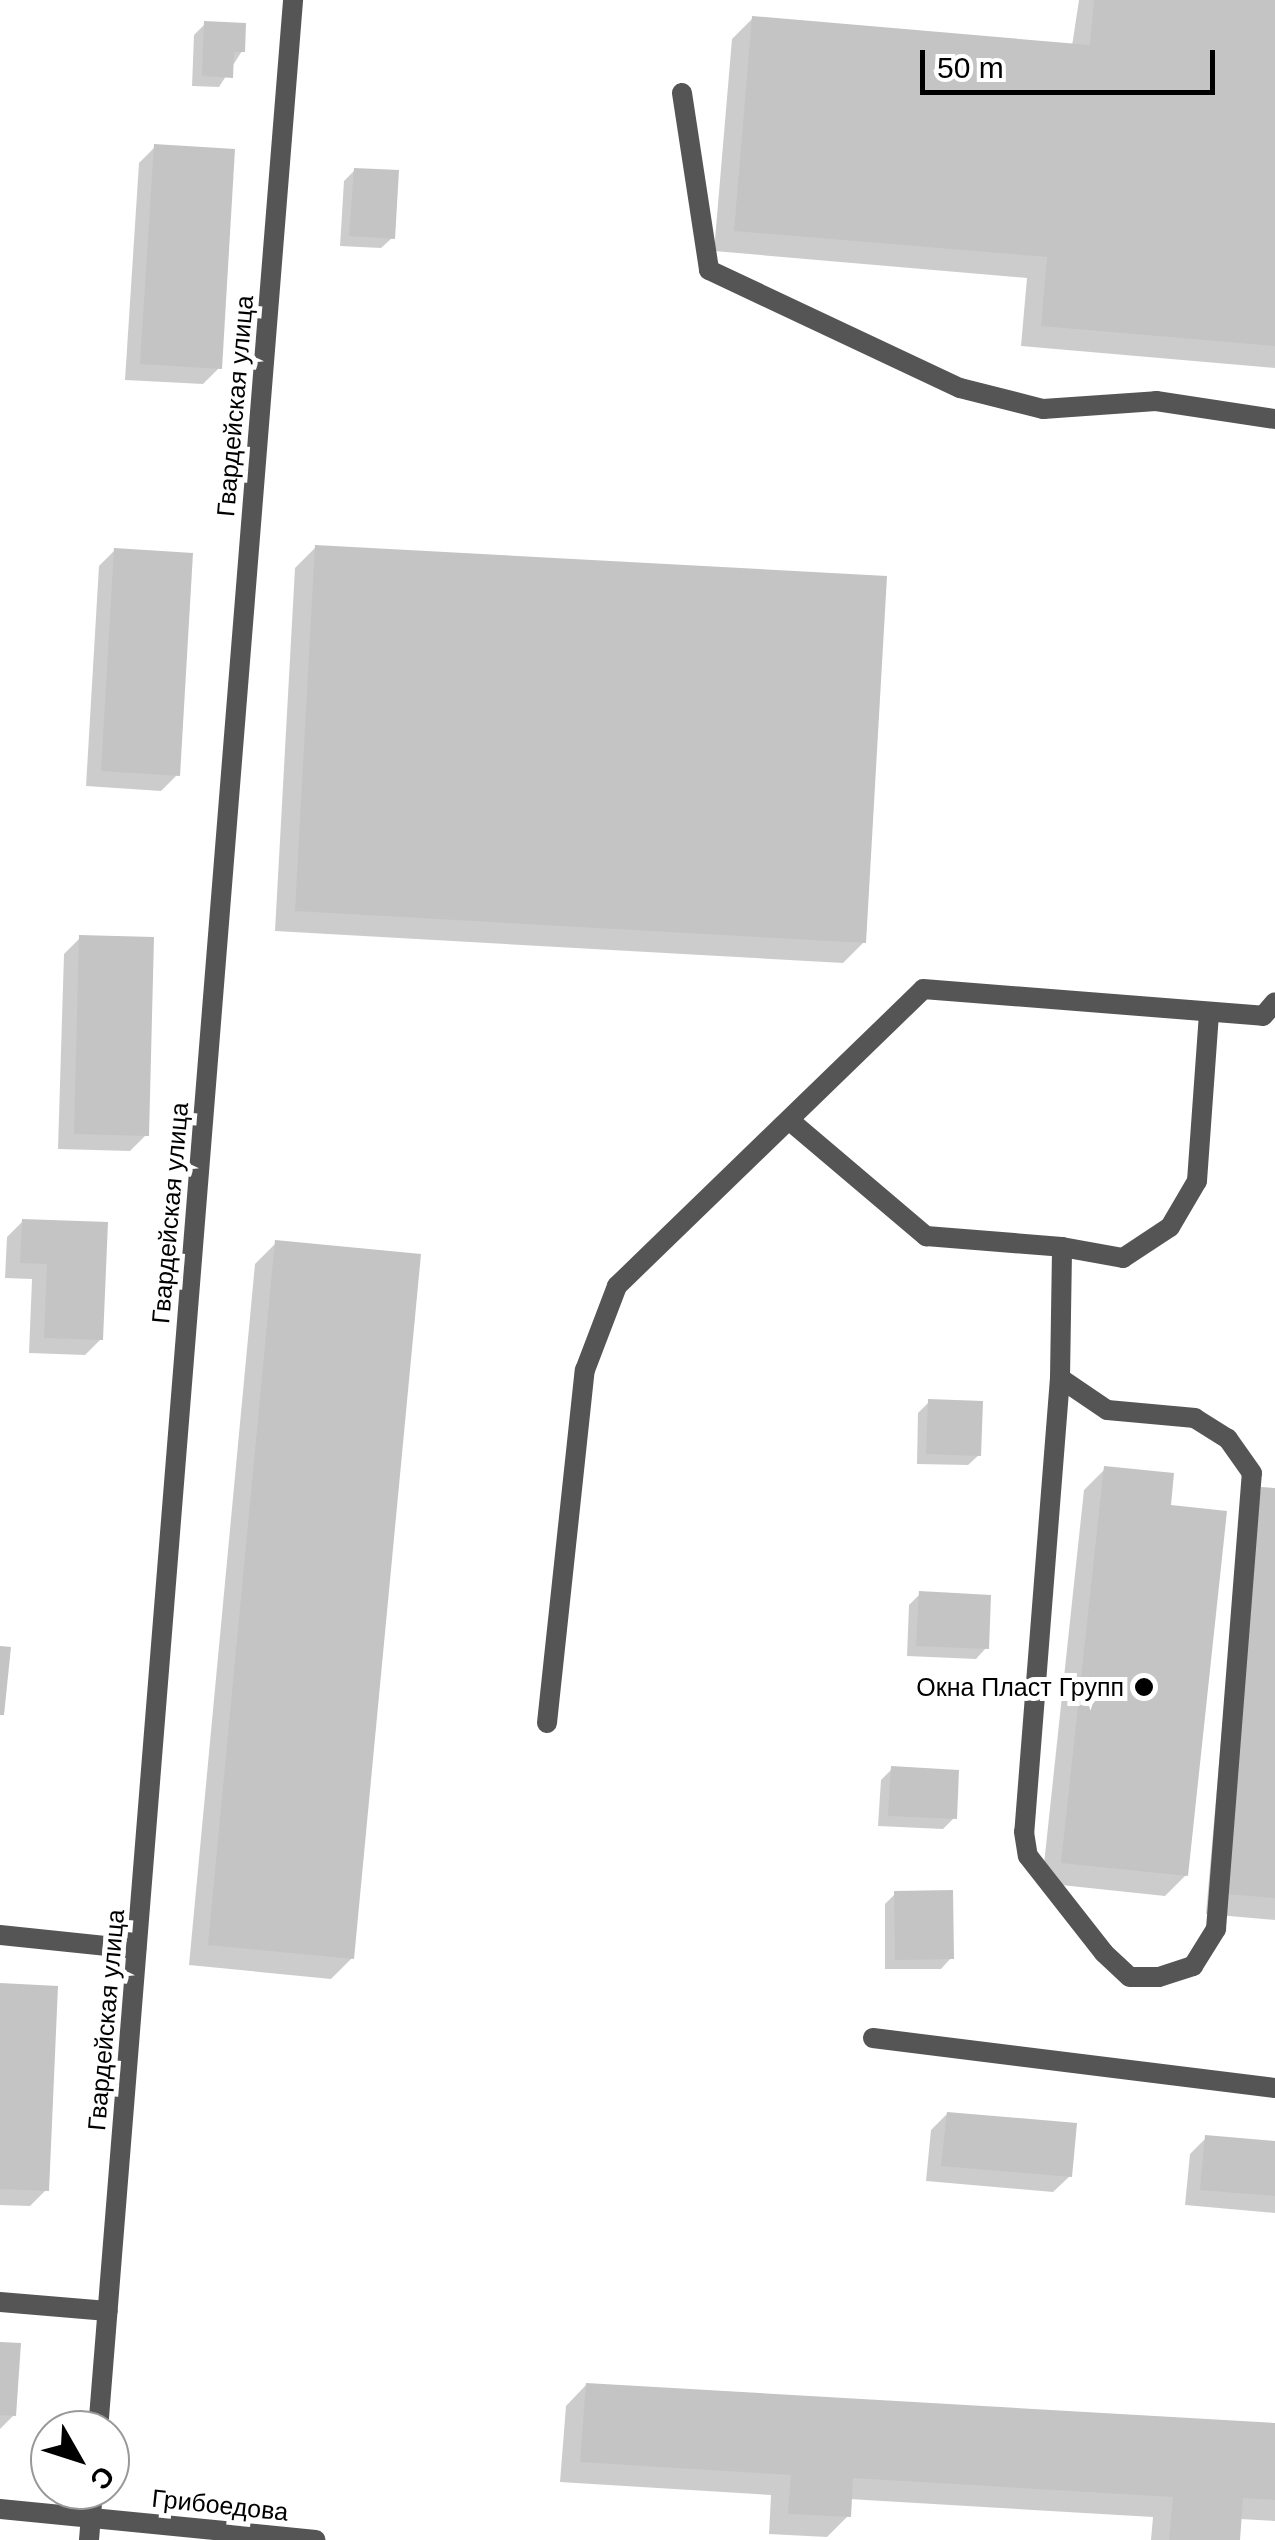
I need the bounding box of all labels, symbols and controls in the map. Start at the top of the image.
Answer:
scale bar [925,30,1220,92]
text: 50 m [937,51,1004,84]
street label: Гвардейская улица [210,294,260,518]
street label: Гвардейская улица [145,1101,195,1325]
place label: Окна Пласт Групп [916,1672,1124,1702]
marker: Окна Пласт Групп [1133,1676,1155,1698]
street label: Гвардейская улица [81,1908,131,2132]
north arrow [30,2410,130,2510]
text: С [84,2460,121,2496]
street label: Грибоедова [150,2483,290,2527]

